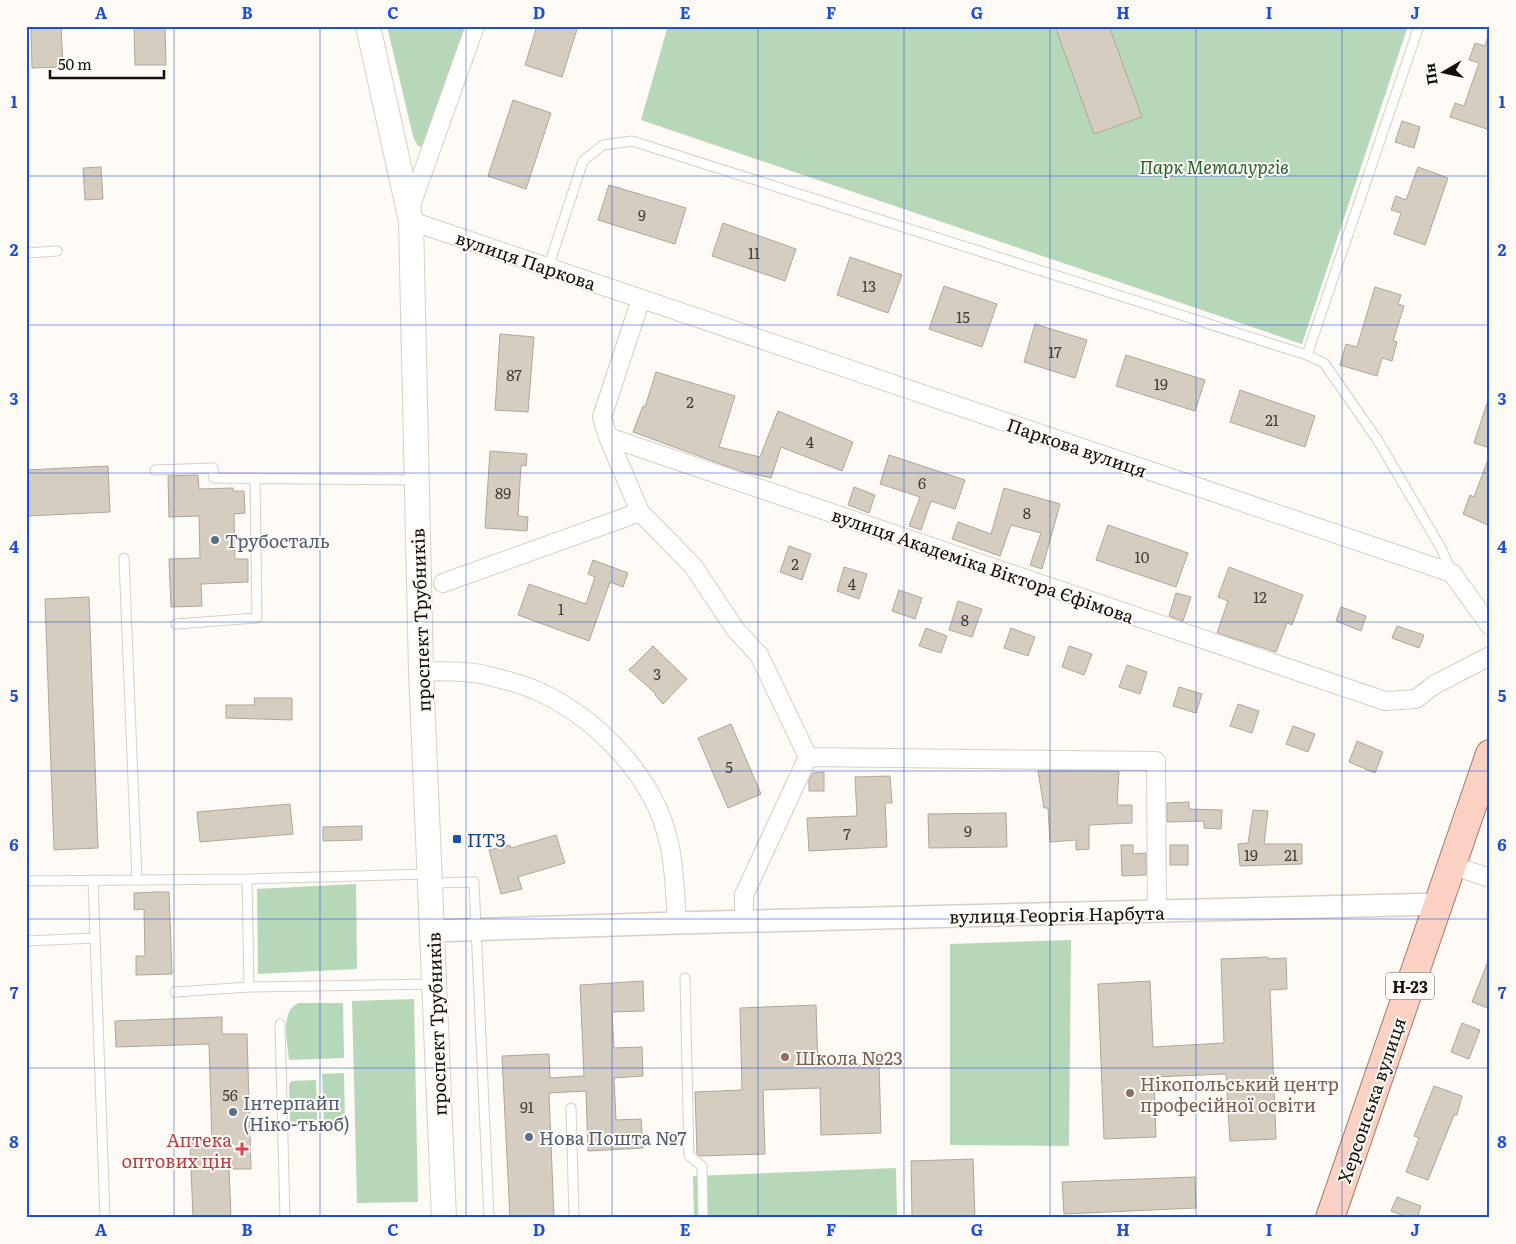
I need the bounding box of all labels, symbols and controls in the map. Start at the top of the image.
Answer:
text: A [95,0,107,24]
text: B [241,0,253,24]
text: C [387,0,399,24]
text: D [533,0,545,24]
text: E [680,0,691,24]
text: F [826,0,836,24]
text: G [971,0,983,24]
text: H [1116,0,1130,24]
text: I [1266,0,1272,24]
text: J [1410,0,1420,24]
scale bar [50,48,164,80]
north arrow [1418,48,1468,98]
text: 50 m [58,52,92,75]
text: Пн [1419,62,1442,87]
text: 1 [11,89,18,113]
text: 1 [1499,89,1506,113]
park label: Парк Металургів [1139,153,1289,180]
house number: 9 [638,203,646,226]
street label: вулиця Паркова [452,223,600,297]
text: 2 [10,237,19,261]
text: 2 [1498,237,1507,261]
house number: 11 [748,241,760,264]
house number: 13 [862,274,876,297]
house number: 15 [956,305,970,328]
house number: 17 [1048,340,1062,363]
house number: 87 [506,363,522,386]
house number: 19 [1154,372,1168,395]
text: 3 [10,386,19,410]
text: 3 [1498,386,1507,410]
house number: 2 [686,390,694,413]
house number: 21 [1265,408,1279,431]
street label: Паркова вулиця [1003,410,1151,484]
house number: 4 [806,430,814,453]
house number: 6 [918,471,926,494]
house number: 89 [495,481,511,504]
street label: вулиця Академіка Віктора Єфімова [828,500,1138,630]
house number: 8 [1023,501,1031,524]
place label: Трубосталь [225,527,330,554]
street label: проспект Трубників [403,528,437,712]
text: 4 [9,534,19,558]
marker: Трубосталь [209,534,221,546]
text: 4 [1497,534,1507,558]
house number: 10 [1135,545,1150,568]
house number: 2 [791,552,799,575]
house number: 4 [848,572,856,595]
house number: 12 [1253,585,1267,608]
house number: 1 [558,597,564,620]
house number: 8 [961,608,969,631]
house number: 3 [653,662,661,685]
text: 5 [10,683,19,707]
text: 5 [1498,683,1507,707]
house number: 5 [725,755,733,778]
house number: 9 [964,819,972,842]
house number: 7 [843,822,851,845]
place label: ПТЗ [467,826,506,853]
text: 6 [9,832,19,856]
text: 6 [1497,832,1507,856]
marker: ПТЗ [451,833,463,845]
house number: 19 [1244,843,1258,866]
house number: 21 [1284,843,1298,866]
street label: вулиця Георгія Нарбута [949,899,1165,929]
street label: проспект Трубників [419,932,453,1116]
road number: Н-23 [1386,972,1434,999]
text: 7 [10,980,19,1004]
text: 7 [1498,980,1507,1004]
street label: Херсонська вулиця [1330,1013,1412,1187]
place label: Школа №23 [795,1044,903,1071]
marker: Школа №23 [779,1051,791,1063]
place label: Нікопольський центр професійної освіти [1140,1070,1339,1118]
house number: 56 [222,1083,238,1106]
marker: Нікопольський центр професійної освіти [1124,1087,1136,1099]
place label: Інтерпайп (Ніко-тьюб) [243,1089,350,1137]
house number: 91 [520,1095,534,1118]
marker: Інтерпайп (Ніко-тьюб) [227,1106,239,1118]
place label: Нова Пошта №7 [539,1124,687,1151]
place label: Аптека оптових цін [122,1126,232,1174]
text: 8 [9,1129,19,1153]
text: 8 [1497,1129,1507,1153]
marker: Нова Пошта №7 [523,1131,535,1143]
marker: Аптека оптових цін [236,1143,248,1155]
text: A [95,1217,107,1241]
text: B [241,1217,253,1241]
text: C [387,1217,399,1241]
text: D [533,1217,545,1241]
text: E [680,1217,691,1241]
text: F [826,1217,836,1241]
text: G [971,1217,983,1241]
text: H [1116,1217,1130,1241]
text: I [1266,1217,1272,1241]
text: J [1410,1217,1420,1241]

